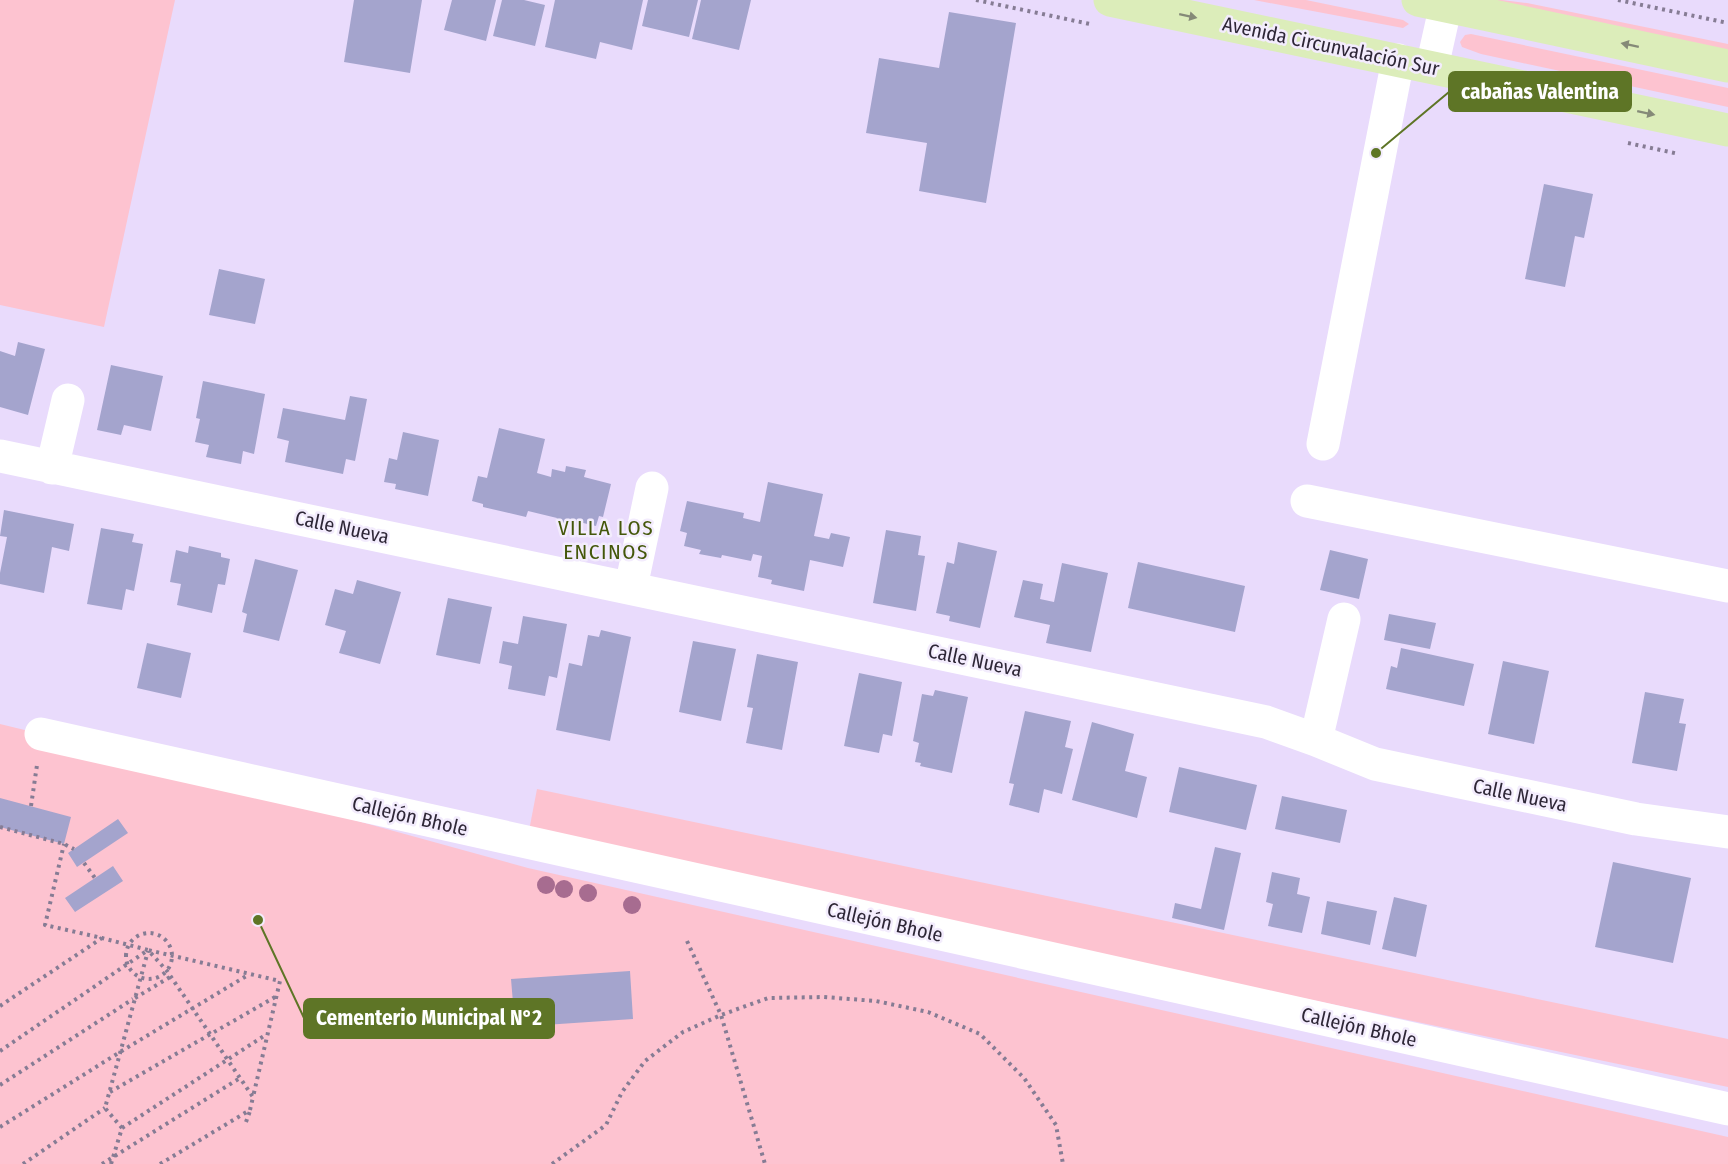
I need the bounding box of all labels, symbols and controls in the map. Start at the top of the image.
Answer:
street label: Avenida Circunvalación Sur [1221,11,1442,81]
one-way arrow [1179,12,1198,21]
one-way arrow [1620,40,1639,49]
callout: cabañas Valentina [1449,72,1631,111]
text: cabañas Valentina [1461,79,1619,105]
one-way arrow [1637,109,1656,118]
street label: Calle Nueva [293,505,391,549]
district label: VILLA LOS ENCINOS [558,515,654,565]
street label: Calle Nueva [926,638,1024,682]
street label: Calle Nueva [1471,773,1569,817]
street label: Callejón Bhole [350,791,470,841]
street label: Callejón Bhole [825,897,945,947]
callout: Cementerio Municipal N°2 [304,999,554,1038]
street label: Callejón Bhole [1299,1002,1419,1052]
text: Cementerio Municipal N°2 [316,1005,542,1031]

